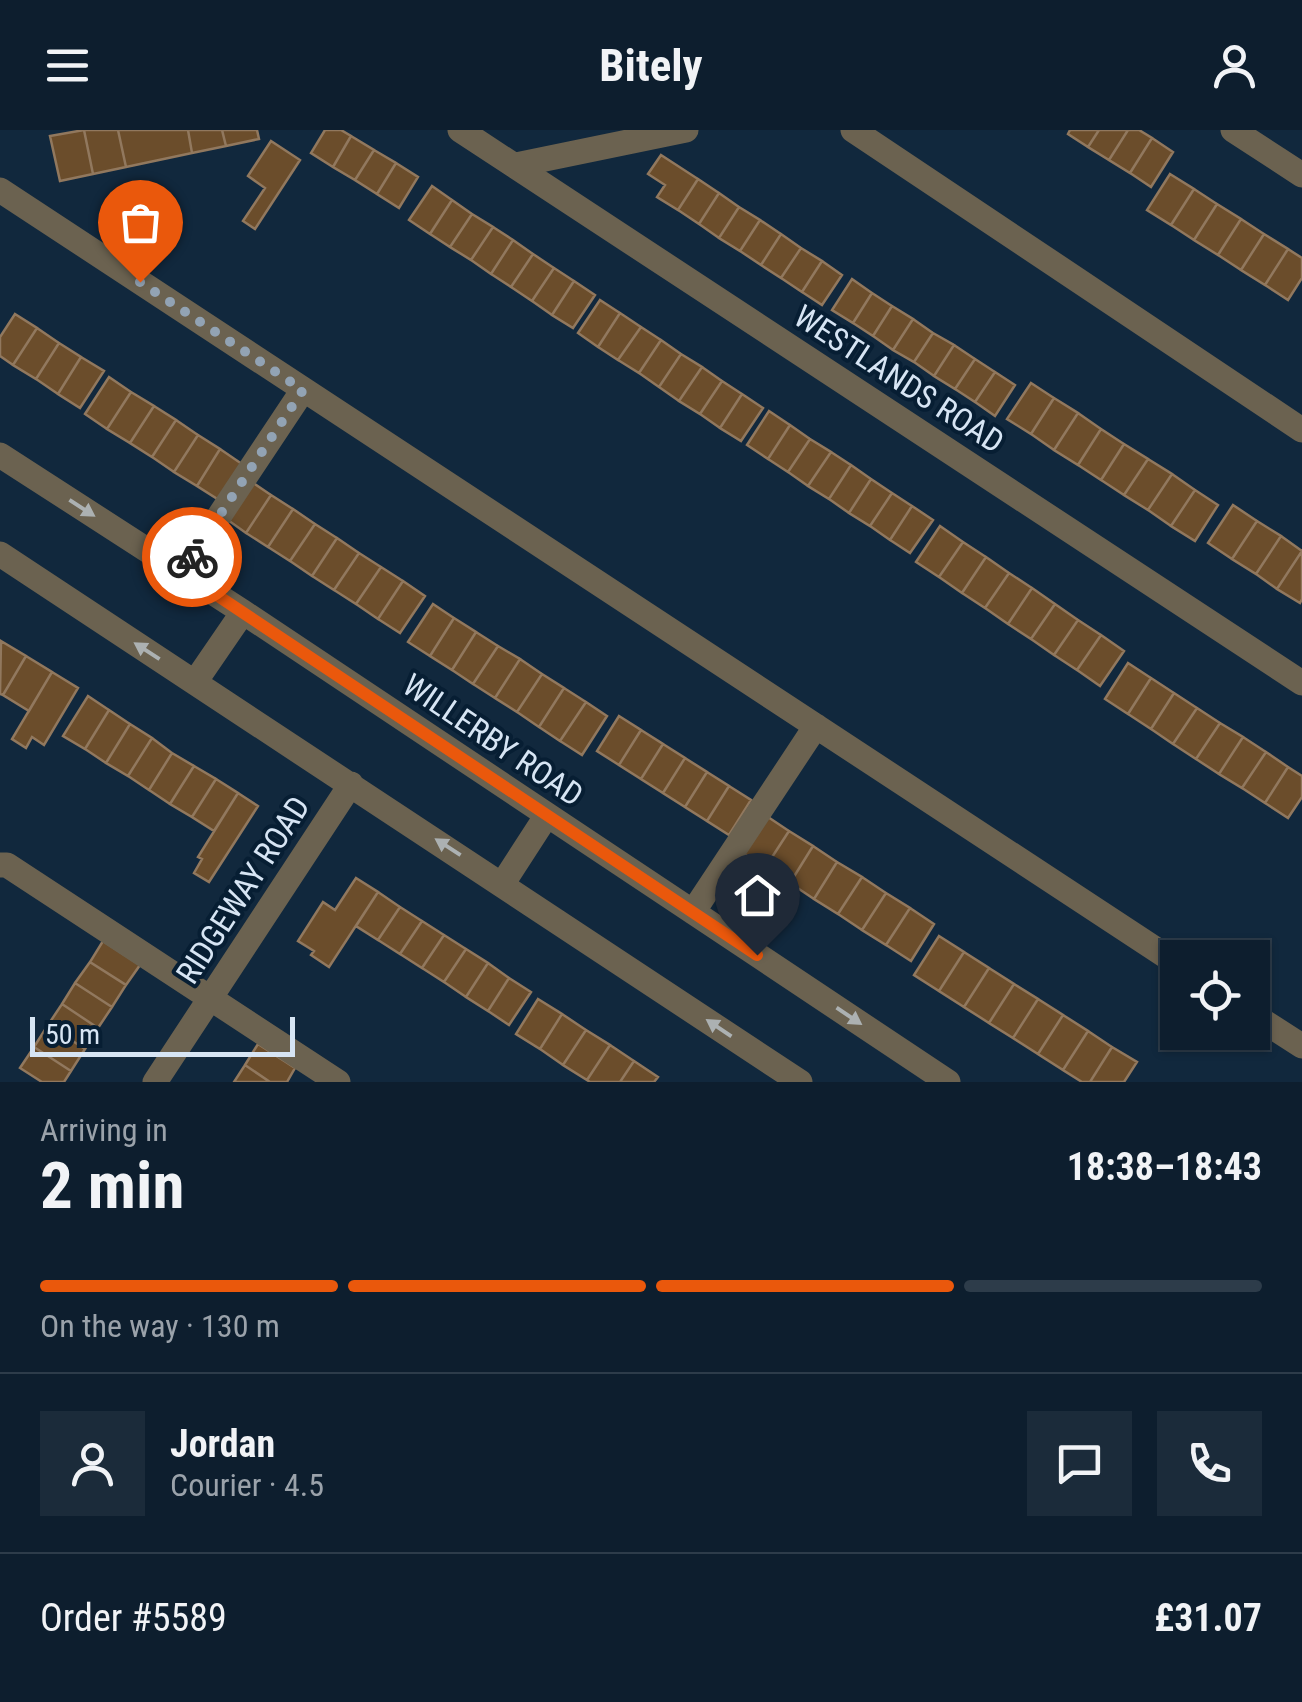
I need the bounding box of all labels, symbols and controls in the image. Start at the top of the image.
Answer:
icon: menu [40,38,95,93]
icon: person [1207,38,1262,93]
text: Bitely [599,39,703,92]
pin [98,180,183,283]
icon: bag [113,195,168,250]
street label: WESTLANDS ROAD [787,297,1011,461]
one-way arrow [68,498,96,516]
courier [142,507,242,607]
icon: bike [165,530,220,585]
one-way arrow [133,642,161,660]
street label: WILLERBY ROAD [396,666,590,814]
street label: RIDGEWAY ROAD [168,789,318,991]
one-way arrow [435,839,462,857]
pin [715,853,800,956]
icon: home [730,868,785,923]
map controls [1160,940,1270,1050]
button: locate [1160,940,1270,1050]
one-way arrow [835,1006,862,1025]
scale bar [30,1012,295,1056]
text: 50 m [45,1018,100,1051]
one-way arrow [705,1019,732,1037]
text: Arriving in [40,1111,168,1149]
text: 18:38–18:43 [1067,1145,1262,1189]
text: 2 min [40,1148,184,1224]
text: On the way · 130 m [40,1307,280,1345]
button: person [40,1411,145,1516]
button: chat [1027,1411,1132,1516]
button: phone [1157,1411,1262,1516]
text: Jordan [170,1422,275,1466]
text: Courier · 4.5 [170,1466,324,1504]
text: Order #5589 [40,1596,227,1640]
text: £31.07 [1154,1596,1262,1640]

